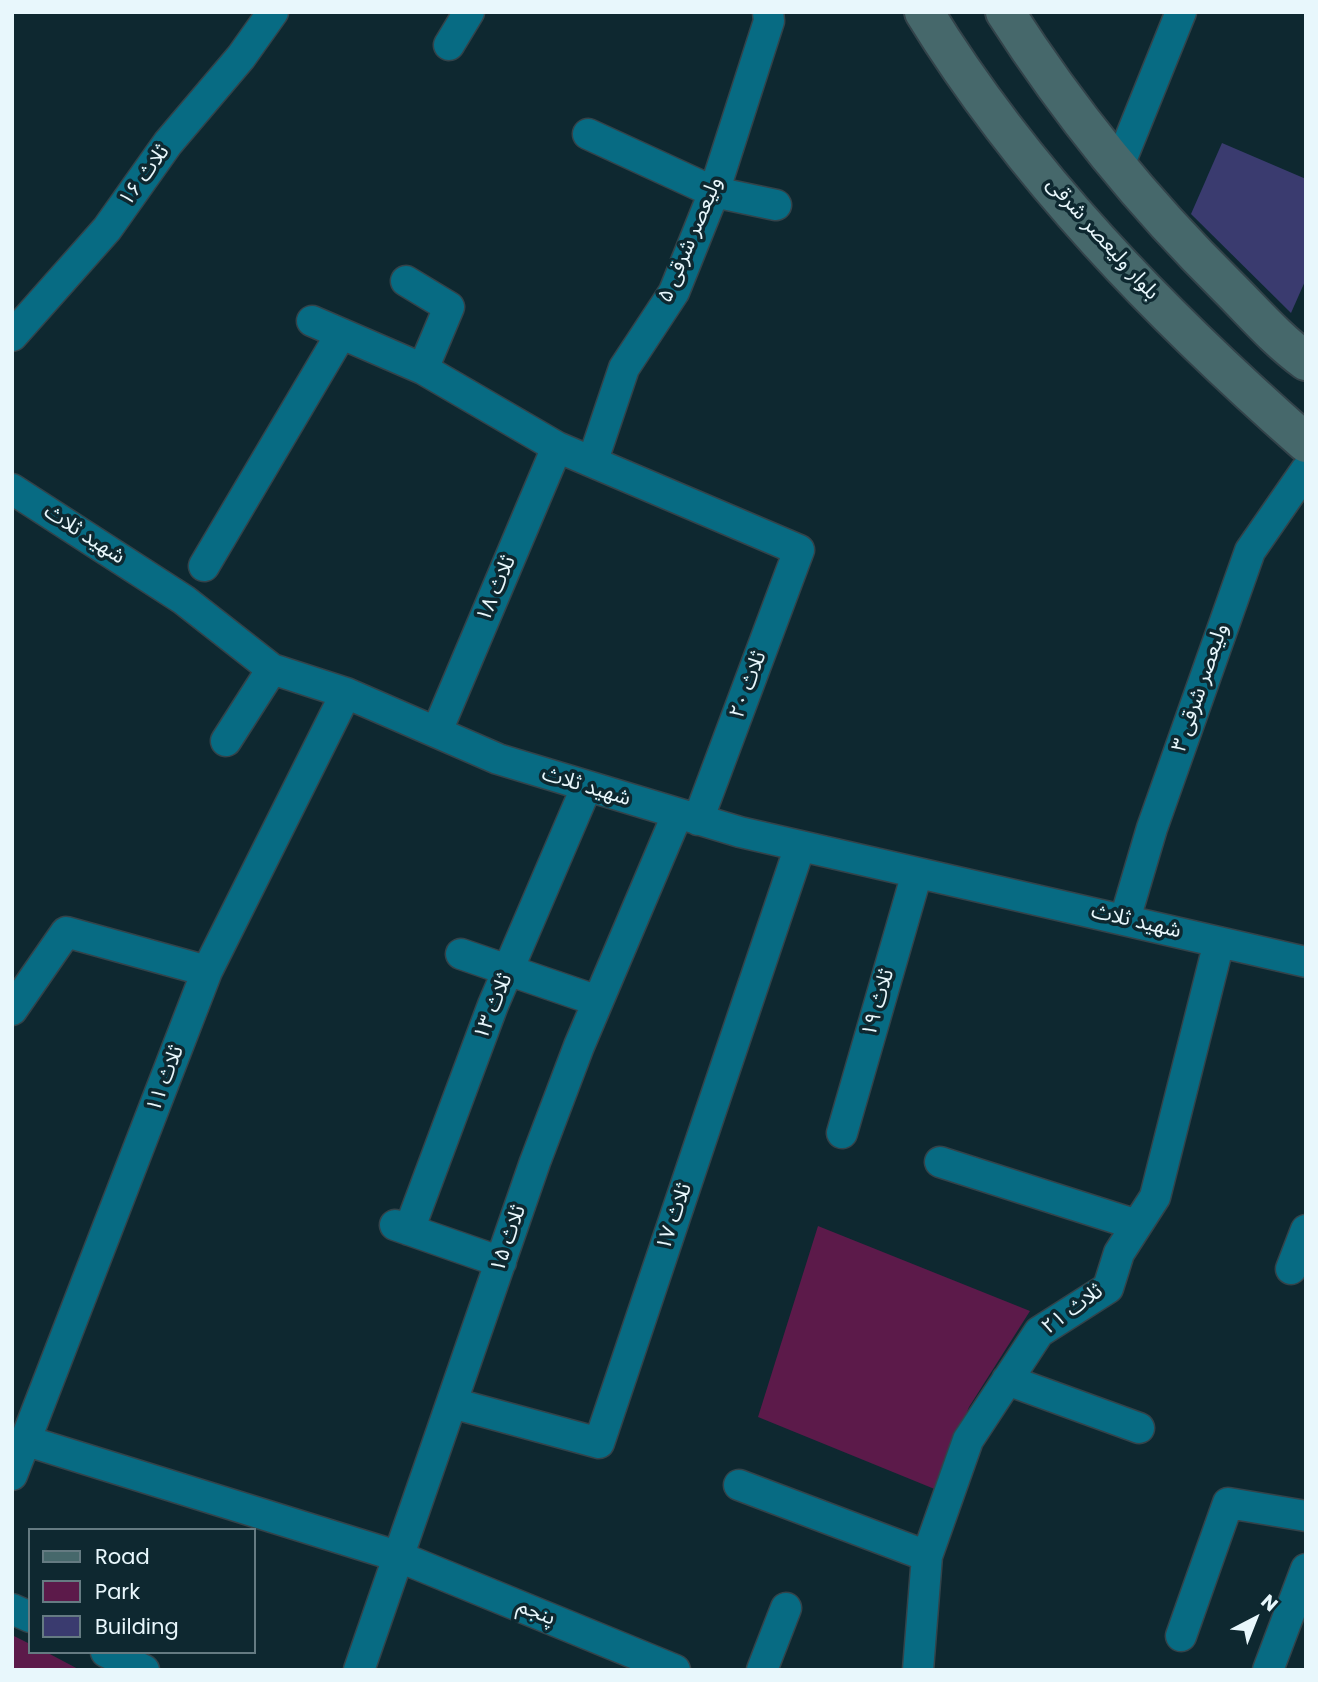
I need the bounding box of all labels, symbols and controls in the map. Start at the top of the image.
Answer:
street label: ثلاث ۱۶ [114,141,176,211]
street label: بلوار ولیعصر شرقی [1040,172,1164,306]
street label: ولیعصر شرقی ۵ [653,173,729,307]
street label: شهید ثلاث [39,500,129,570]
street label: ثلاث ۱۸ [472,552,522,626]
street label: ولیعصر شرقی ۳ [1167,621,1235,755]
street label: ثلاث ۲۰ [725,648,773,722]
street label: شهید ثلاث [539,762,633,812]
street label: شهید ثلاث [1089,899,1183,945]
street label: ثلاث ۱۹ [857,966,901,1040]
street label: ثلاث ۱۳ [469,970,519,1044]
street label: ثلاث ۱۱ [142,1042,190,1116]
street label: ثلاث ۱۷ [652,1180,698,1254]
street label: ثلاث ۱۵ [486,1202,532,1276]
street label: ثلاث ۲۱ [1038,1279,1108,1341]
legend [28,1528,256,1654]
text: Road [95,1542,150,1571]
text: Park [95,1577,140,1606]
north arrow [1220,1584,1290,1654]
text: N [1255,1588,1284,1618]
street label: پنجم [513,1594,559,1632]
text: Building [95,1612,179,1641]

